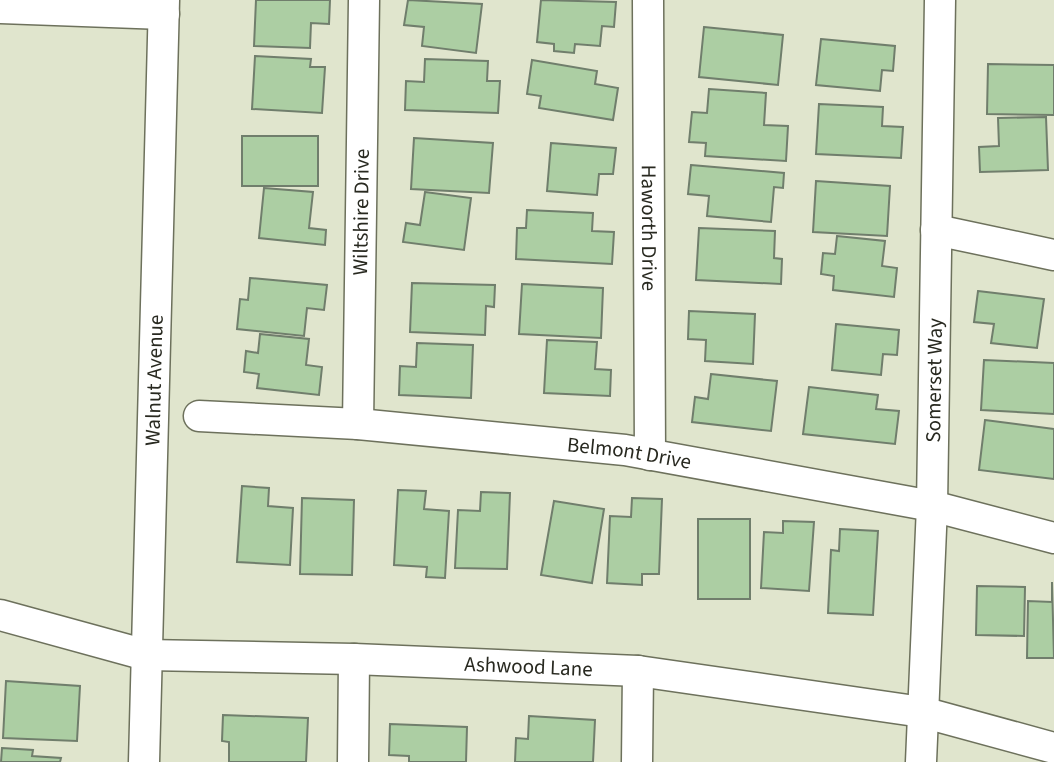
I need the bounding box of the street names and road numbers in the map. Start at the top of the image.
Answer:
street label: Wiltshire Drive [345,149,377,276]
street label: Haworth Drive [634,165,664,291]
street label: Walnut Avenue [137,314,171,446]
street label: Somerset Way [918,318,950,443]
street label: Belmont Drive [566,429,694,477]
street label: Ashwood Lane [464,649,593,684]

